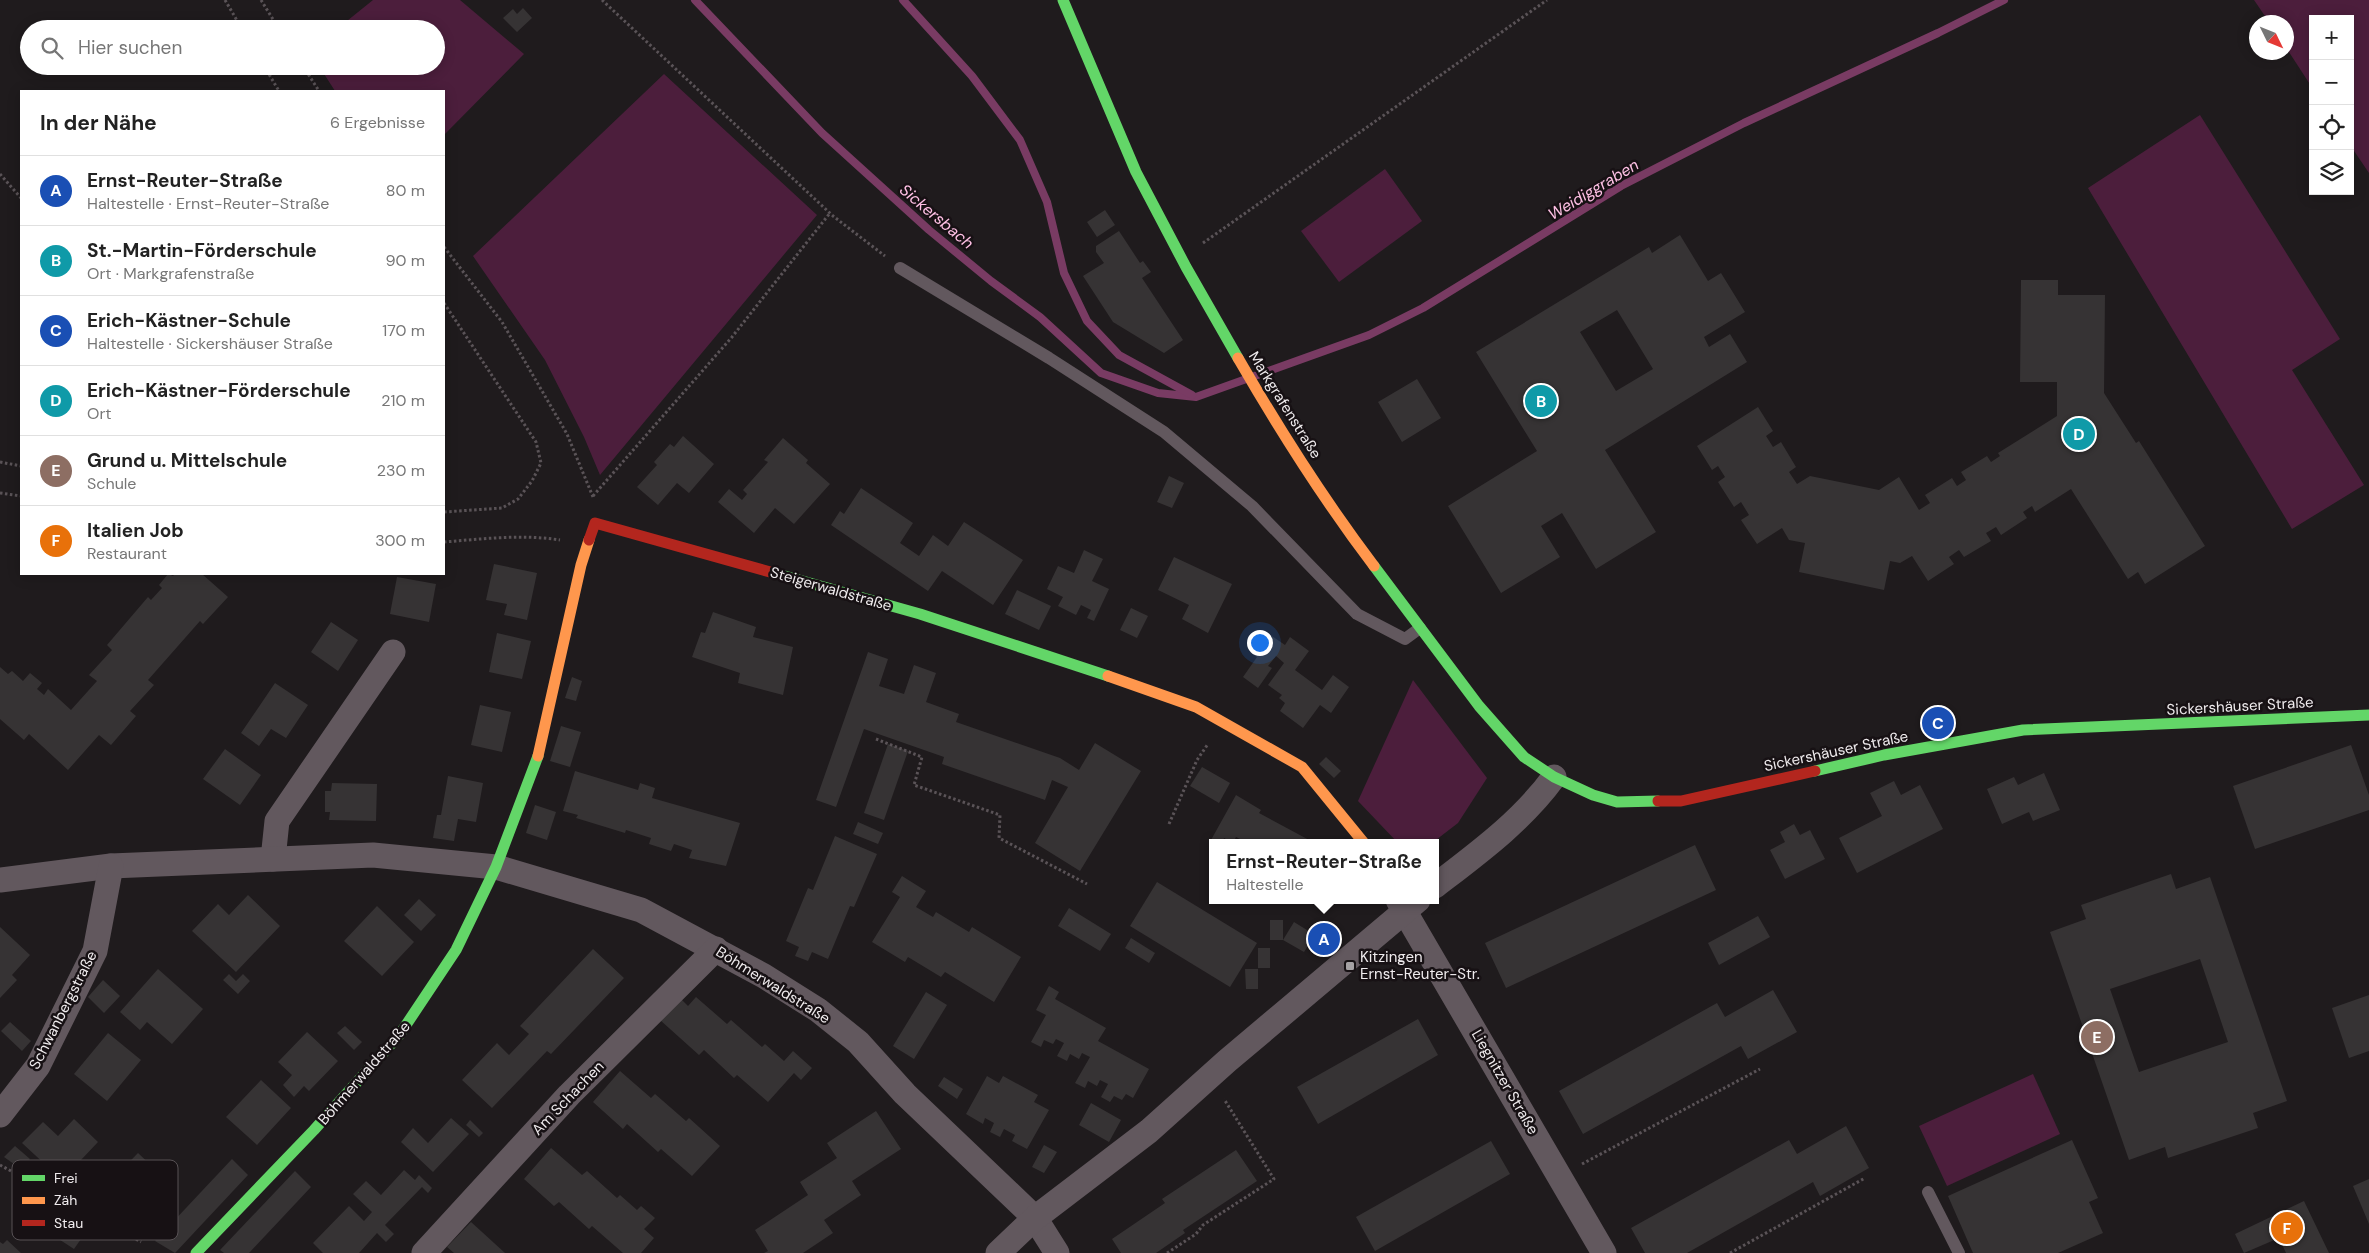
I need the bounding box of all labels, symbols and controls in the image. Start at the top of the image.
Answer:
north arrow [2249,15,2294,60]
map controls [2309,15,2354,195]
button: + [2309,15,2354,60]
search box [20,20,445,75]
icon: search [38,34,66,62]
text: Hier suchen [78,35,182,60]
button: − [2309,60,2354,105]
button: locate [2309,105,2354,150]
text: In der Nähe [40,109,157,137]
text: 6 Ergebnisse [330,112,425,133]
button: layers [2309,150,2354,195]
water label: Weidiggraben [1544,154,1642,225]
text: Ernst-Reuter-Straße [87,168,283,193]
water label: Sickersbach [895,179,978,254]
text: A [50,180,62,201]
text: 80 m [386,180,425,201]
text: Haltestelle · Ernst-Reuter-Straße [87,193,329,214]
text: St.-Martin-Förderschule [87,238,317,263]
text: B [51,250,61,271]
text: 90 m [385,250,425,271]
text: Ort · Markgrafenstraße [87,263,254,284]
text: Erich-Kästner-Schule [87,308,291,333]
text: C [50,320,62,341]
text: 170 m [382,320,425,341]
text: Haltestelle · Sickershäuser Straße [87,333,333,354]
street label: Markgrafenstraße [1244,348,1326,462]
text: Erich-Kästner-Förderschule [87,378,351,403]
pin: B [1525,382,1557,420]
text: D [50,390,62,411]
text: 210 m [381,390,425,411]
text: Ort [87,403,112,424]
pin: D [2063,415,2095,453]
text: Grund u. Mittelschule [87,448,287,473]
text: E [51,460,61,481]
text: 230 m [377,460,425,481]
text: Schule [87,473,136,494]
text: Italien Job [87,518,184,543]
text: F [52,530,60,551]
text: 300 m [375,530,425,551]
text: Restaurant [87,543,167,564]
street label: Steigerwaldstraße [768,562,894,616]
your location [1247,630,1273,656]
street label: Sickershäuser Straße [2166,692,2314,720]
pin: C [1922,704,1954,742]
street label: Sickershäuser Straße [1762,726,1910,776]
popup [1209,839,1439,904]
text: Ernst-Reuter-Straße [1226,849,1422,874]
text: Haltestelle [1226,874,1303,895]
pin: A [1308,920,1340,958]
street label: Böhmerwaldstraße [712,942,834,1028]
street label: Schwanbergstraße [24,947,102,1073]
place label: Kitzingen Ernst-Reuter-Str. [1360,947,1480,984]
marker: Kitzingen Ernst-Reuter-Str. [1344,960,1356,972]
street label: Böhmerwaldstraße [313,1017,415,1129]
pin: E [2081,1018,2113,1056]
street label: Liegnitzer Straße [1467,1026,1543,1138]
street label: Am Schachen [528,1057,608,1139]
legend [12,1160,178,1240]
text: Frei [54,1169,78,1187]
text: Zäh [54,1191,77,1209]
pin: F [2271,1209,2303,1247]
text: Stau [54,1214,83,1232]

